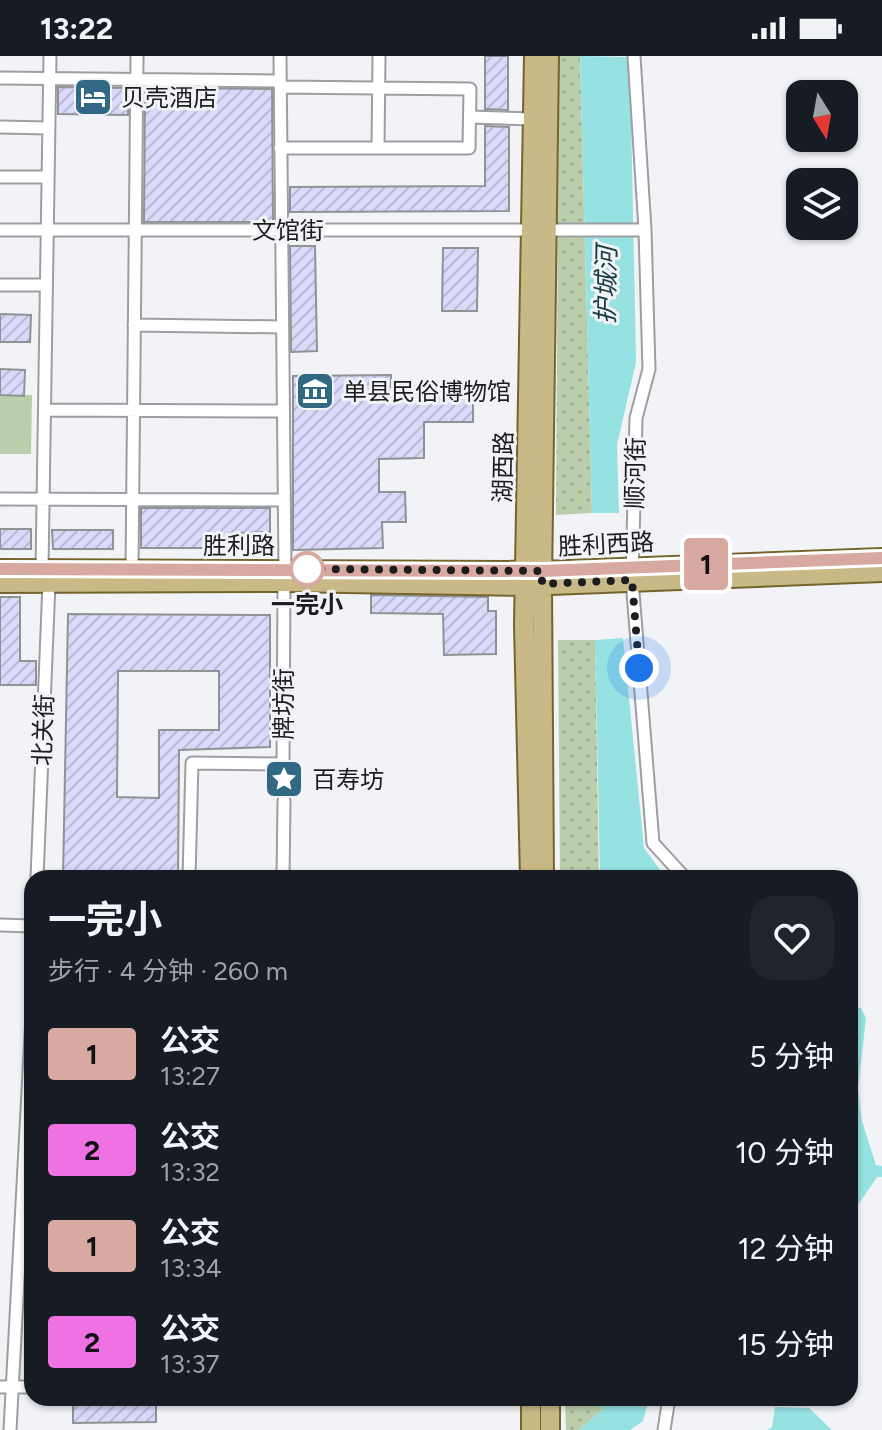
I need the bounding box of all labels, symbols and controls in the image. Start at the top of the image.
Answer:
text: 13:22 [40,10,113,47]
hotel icon: 贝壳酒店 [72,76,114,118]
north arrow [786,80,858,152]
map controls [786,80,858,240]
place label: 贝壳酒店 [121,83,217,112]
button: layers [786,168,858,240]
street label: 文馆街 [252,216,324,245]
water label: 护城河 [589,241,623,324]
museum icon: 单县民俗博物馆 [294,370,336,412]
place label: 单县民俗博物馆 [343,377,511,406]
street label: 湖西路 [488,431,518,503]
street label: 顺河街 [620,437,650,509]
street label: 胜利西路 [557,527,655,561]
street label: 胜利路 [203,531,275,560]
line badge: 1 [680,538,732,590]
text: 1 [700,547,712,581]
marker: 一完小 [290,552,324,586]
place label: 一完小 [271,590,343,619]
your location [619,648,659,688]
street label: 牌坊街 [269,668,298,740]
street label: 北关街 [27,694,59,766]
place icon: 百寿坊 [263,758,305,800]
place label: 百寿坊 [312,765,384,794]
button: heart [750,896,834,980]
text: 一完小 [48,897,162,943]
text: 步行 · 4 分钟 · 260 m [48,955,288,987]
text: 公交 [160,1022,220,1059]
text: 1 [86,1037,98,1071]
text: 5 分钟 [749,1038,834,1075]
text: 13:27 [160,1060,220,1092]
text: 公交 [160,1118,220,1155]
text: 2 [84,1133,100,1167]
text: 10 分钟 [735,1134,834,1171]
text: 13:32 [160,1156,220,1188]
text: 公交 [160,1214,220,1251]
text: 1 [86,1229,98,1263]
text: 12 分钟 [737,1230,834,1267]
text: 13:34 [160,1252,222,1284]
text: 公交 [160,1310,220,1347]
text: 2 [84,1325,100,1359]
text: 15 分钟 [737,1326,834,1363]
text: 13:37 [160,1348,220,1380]

